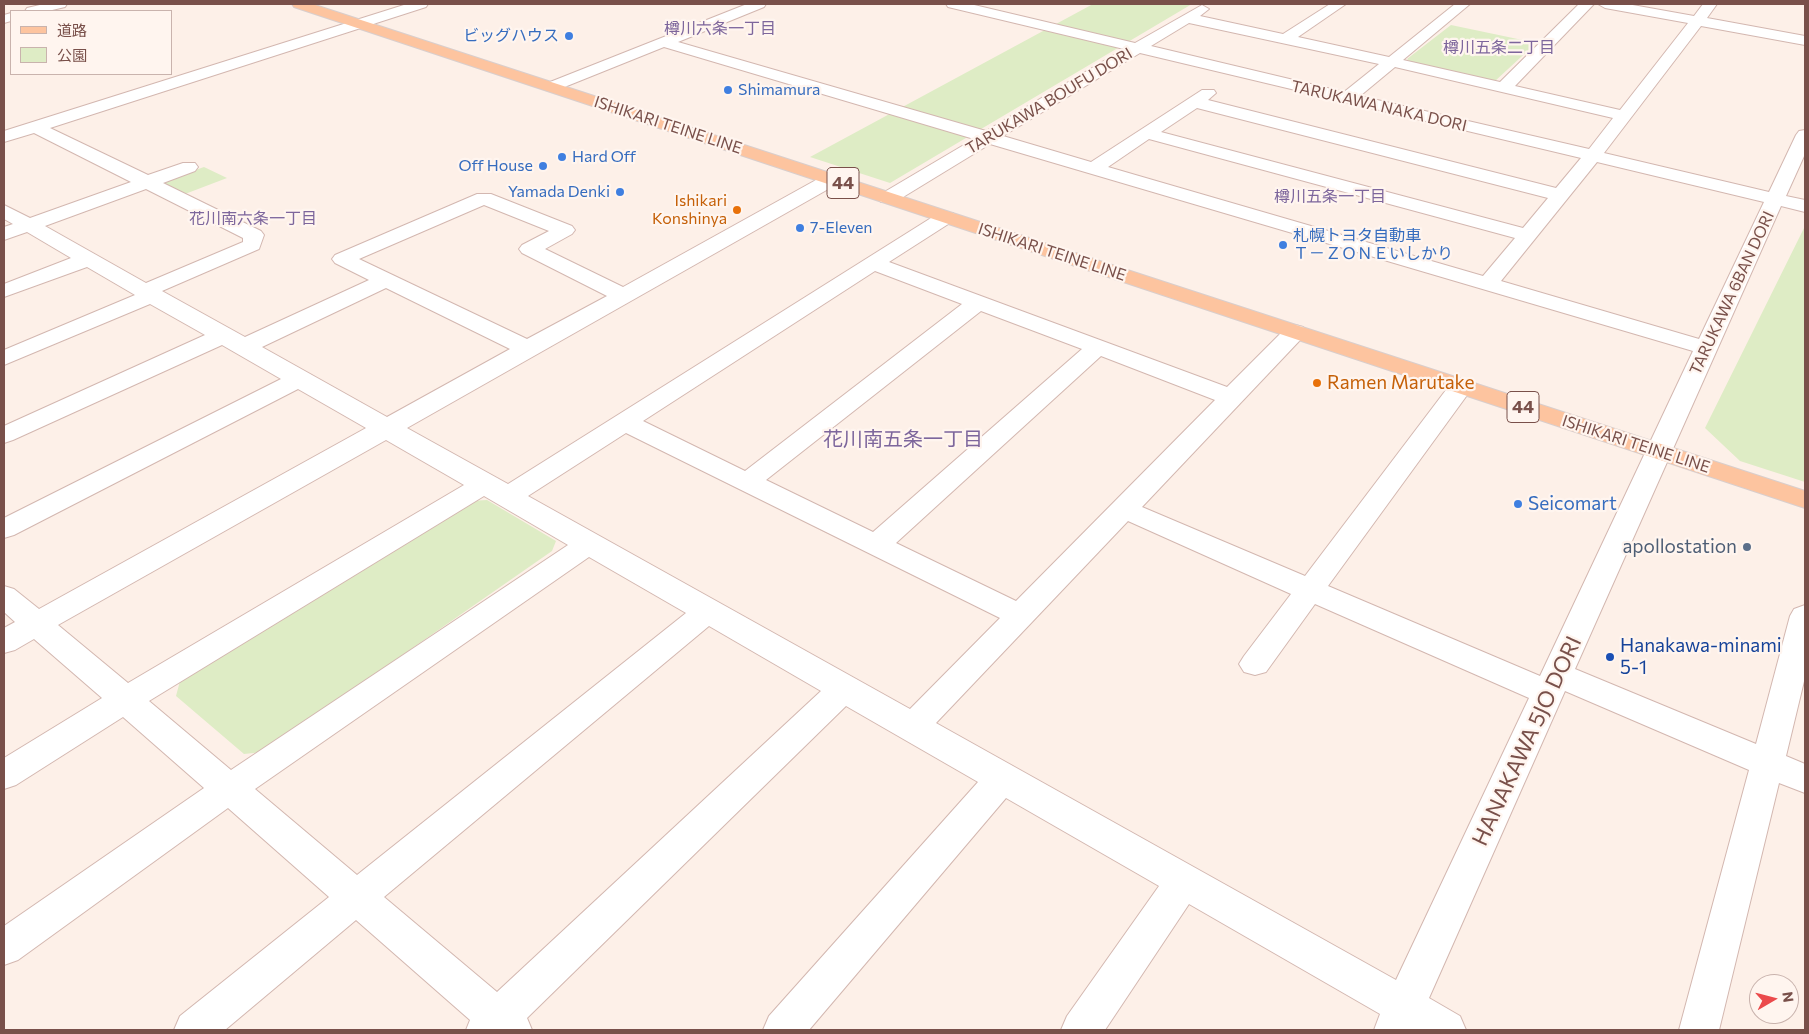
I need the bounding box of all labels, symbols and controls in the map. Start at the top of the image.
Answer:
legend [10,10,172,75]
district label: 樽川六条一丁目 [664,19,776,39]
text: 道路 [57,21,87,39]
place label: ビッグハウス [463,26,559,46]
marker: ビッグハウス [563,30,575,42]
district label: 樽川五条二丁目 [1443,38,1555,58]
street label: TARUKAWA BOUFU DORI [962,44,1136,158]
text: 公園 [57,46,87,64]
street label: TARUKAWA NAKA DORI [1289,76,1469,136]
place label: Shimamura [738,80,820,100]
marker: Shimamura [722,84,734,96]
street label: ISHIKARI TEINE LINE [592,92,744,158]
place label: Hard Off [572,147,636,167]
marker: Hard Off [556,151,568,163]
place label: Off House [458,156,533,176]
marker: Off House [537,160,549,172]
road number: 44 [827,168,859,198]
place label: Yamada Denki [508,182,610,202]
marker: Yamada Denki [614,186,626,198]
district label: 樽川五条一丁目 [1274,187,1386,207]
place label: Ishikari Konshinya [652,191,727,229]
marker: Ishikari Konshinya [731,204,743,216]
street label: TARUKAWA 6BAN DORI [1686,208,1778,378]
district label: 花川南六条一丁目 [189,209,317,229]
place label: 7-Eleven [810,218,873,238]
street label: ISHIKARI TEINE LINE [976,219,1128,285]
marker: 7-Eleven [794,222,806,234]
place label: 札幌トヨタ自動車 Ｔ－ＺＯＮＥいしかり [1293,226,1453,264]
marker: 札幌トヨタ自動車 Ｔ－ＺＯＮＥいしかり [1277,239,1289,251]
place label: Ramen Marutake [1327,372,1474,394]
marker: Ramen Marutake [1311,377,1323,389]
road number: 44 [1507,392,1539,422]
street label: ISHIKARI TEINE LINE [1560,411,1712,477]
district label: 花川南五条一丁目 [823,427,983,451]
place label: Seicomart [1528,493,1617,515]
marker: Seicomart [1512,498,1524,510]
place label: apollostation [1622,536,1737,558]
marker: apollostation [1741,541,1753,553]
street label: HANAKAWA 5JO DORI [1467,632,1587,850]
place label: Hanakawa-minami 5-1 [1620,635,1782,679]
marker: Hanakawa-minami 5-1 [1604,651,1616,663]
north arrow [1749,974,1799,1024]
text: N [1779,991,1798,1003]

